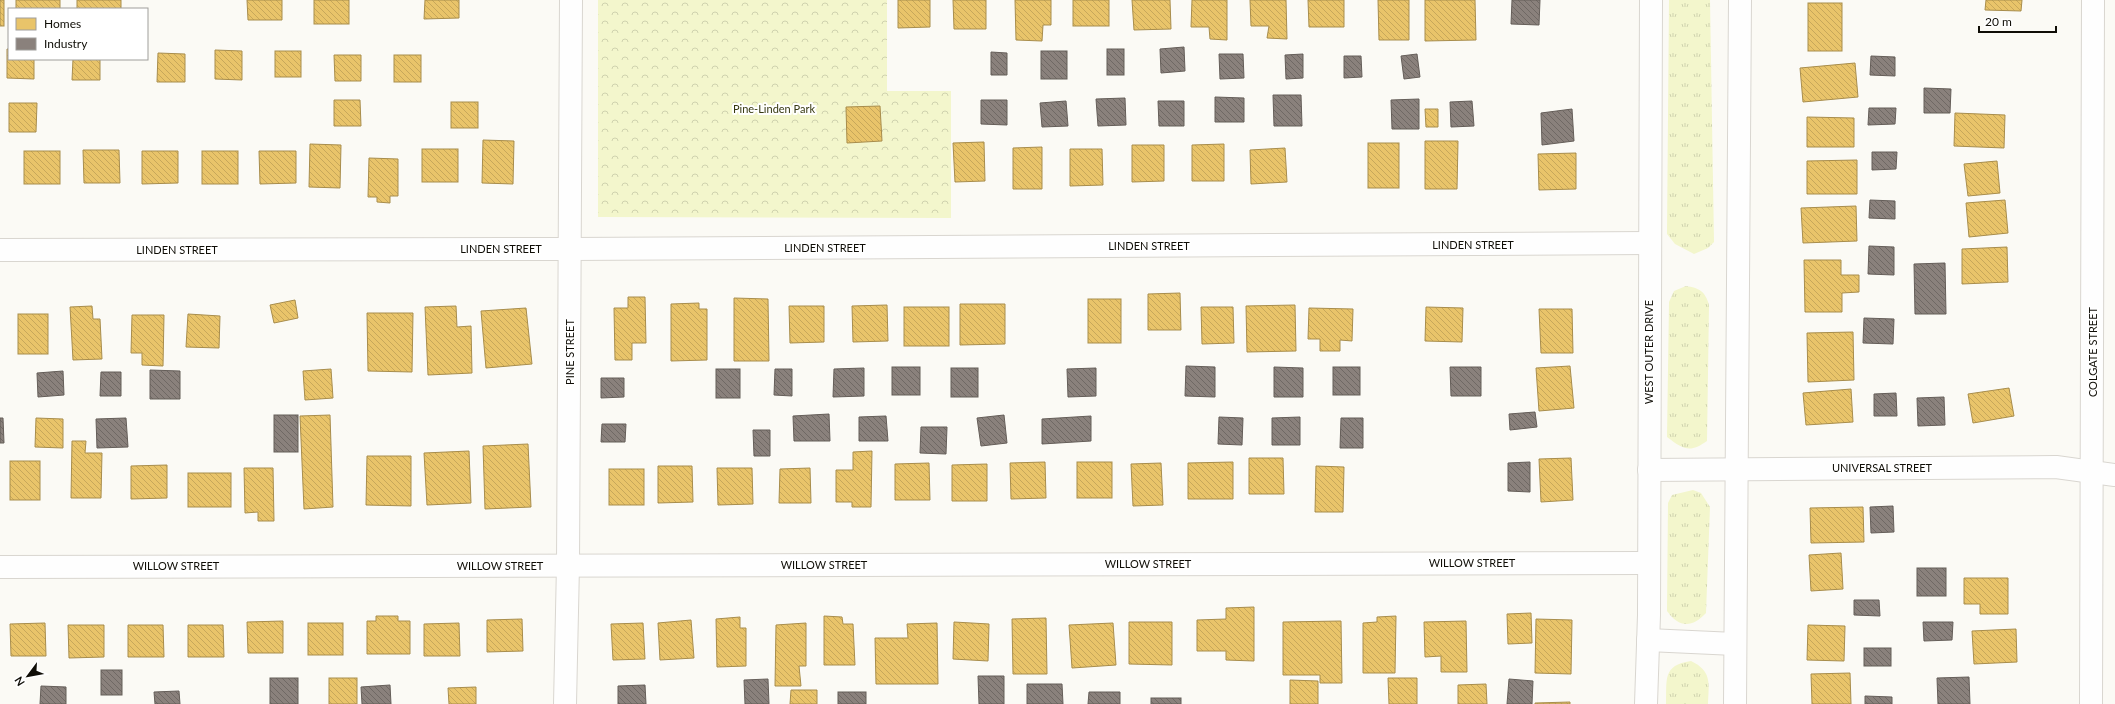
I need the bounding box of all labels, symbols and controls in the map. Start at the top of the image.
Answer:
legend [8,8,148,60]
scale bar [1979,8,2056,34]
text: 20 m [1985,14,2012,29]
text: Homes [44,16,81,31]
text: Industry [44,36,88,51]
park label: Pine-Linden Park [733,102,815,115]
street label: LINDEN STREET [1432,238,1514,251]
street label: LINDEN STREET [1108,239,1190,252]
street label: LINDEN STREET [784,241,866,254]
street label: LINDEN STREET [460,242,542,255]
street label: LINDEN STREET [136,243,218,256]
street label: WEST OUTER DRIVE [1642,300,1655,404]
street label: COLGATE STREET [2086,306,2099,397]
street label: PINE STREET [563,319,576,385]
street label: UNIVERSAL STREET [1832,461,1933,474]
street label: WILLOW STREET [1429,556,1516,569]
street label: WILLOW STREET [1105,557,1192,570]
street label: WILLOW STREET [781,558,868,571]
street label: WILLOW STREET [133,559,220,572]
street label: WILLOW STREET [457,559,544,572]
north arrow [8,656,48,696]
text: N [11,675,27,689]

